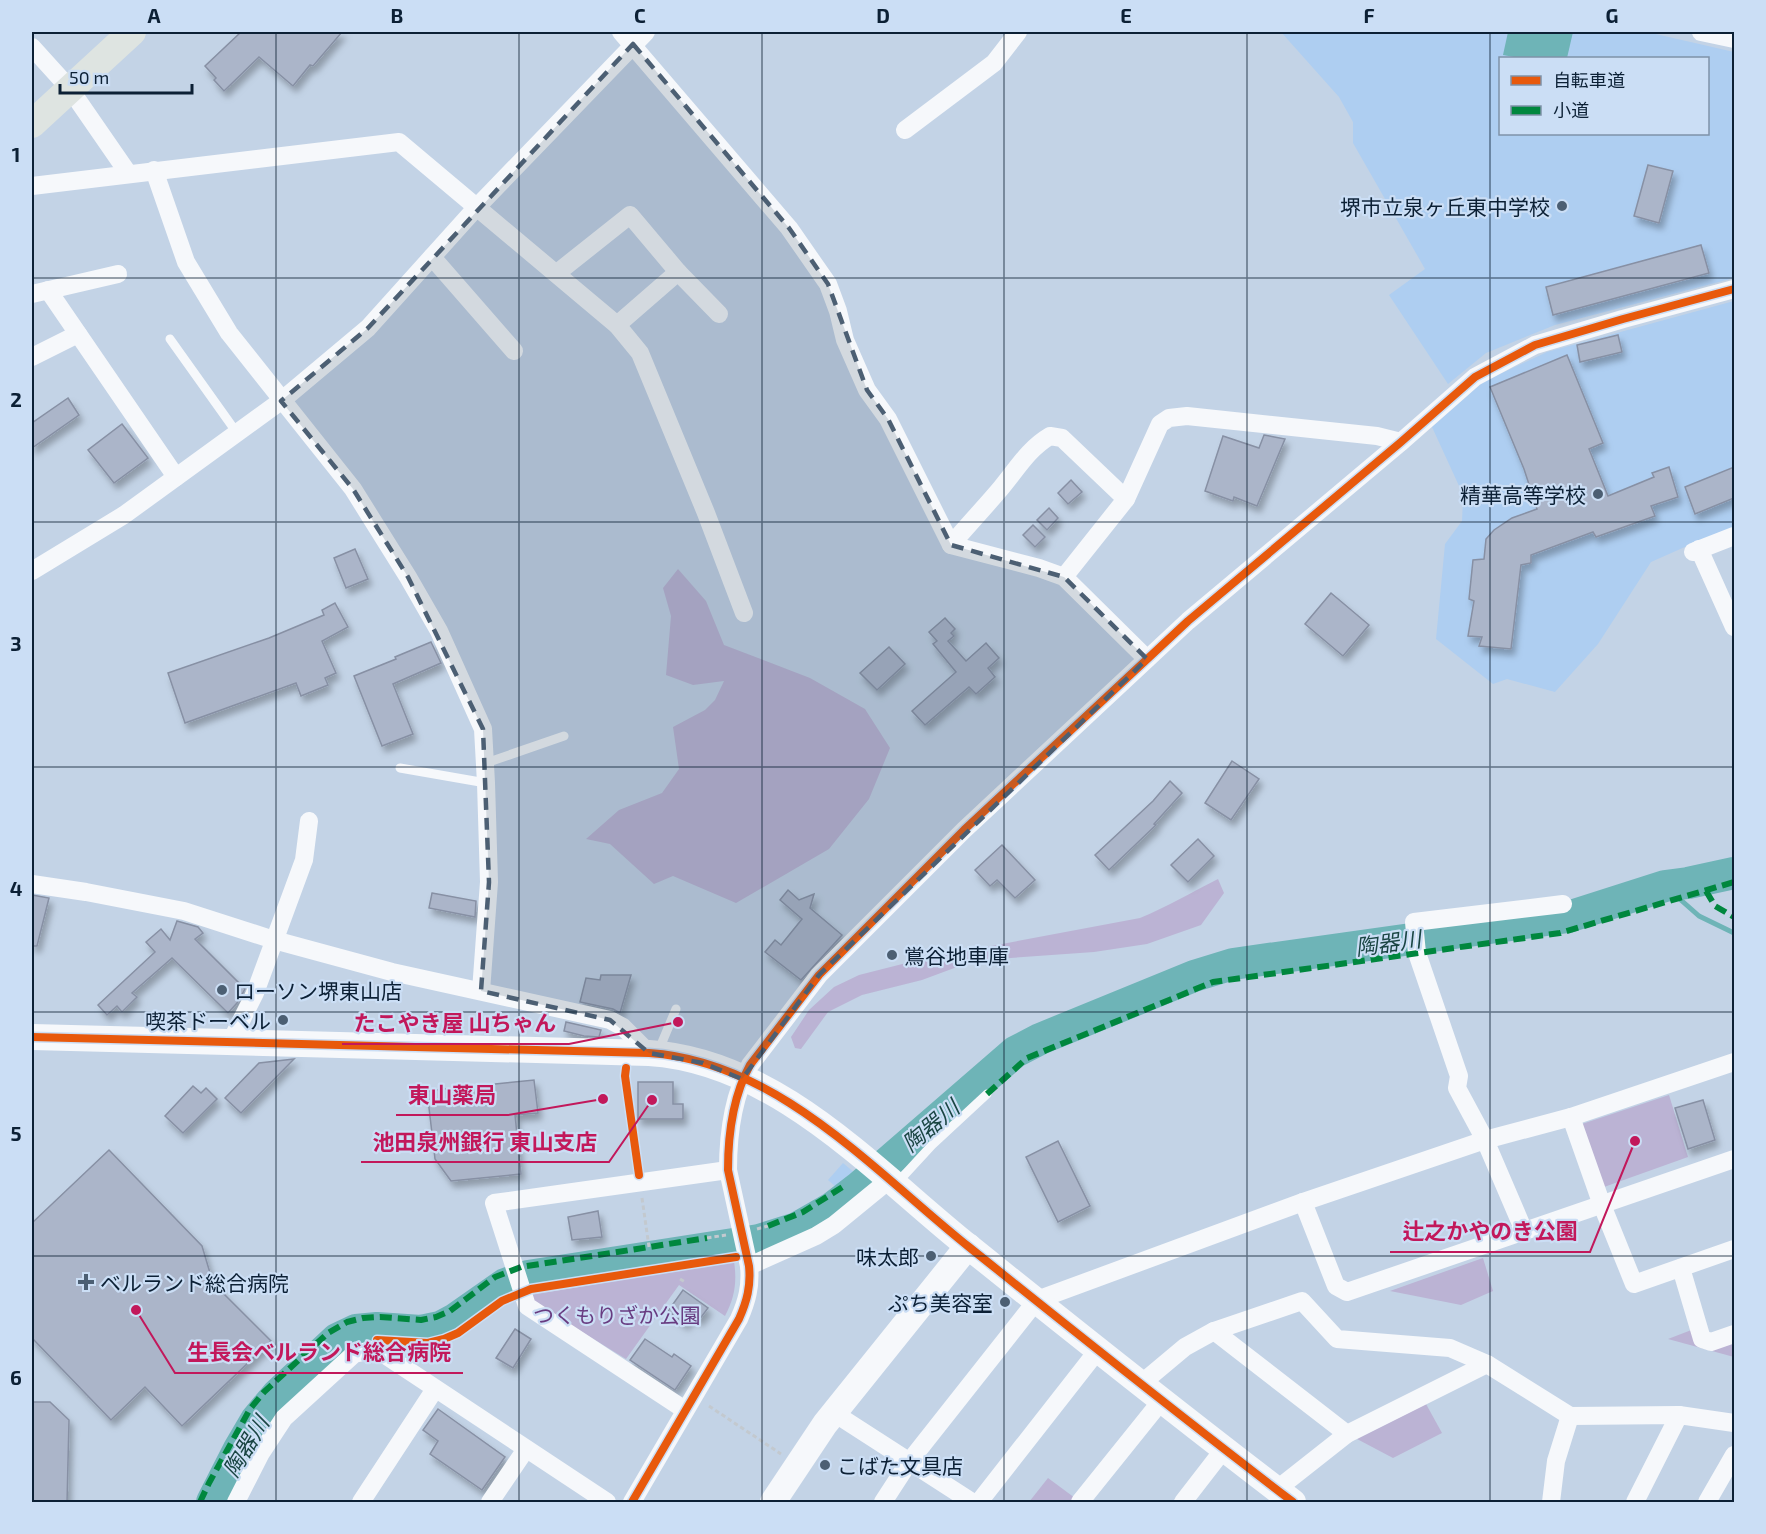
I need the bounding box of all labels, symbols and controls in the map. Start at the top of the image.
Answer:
text: A [147,3,161,27]
text: B [391,3,403,27]
text: C [634,3,646,27]
text: D [876,3,890,27]
text: E [1120,3,1132,27]
text: F [1363,3,1375,27]
text: G [1606,3,1618,27]
scale bar [60,57,192,95]
legend [1499,57,1709,135]
text: 50 m [69,66,109,88]
text: 自転車道 [1553,69,1625,91]
text: 小道 [1553,99,1589,121]
text: 1 [12,142,20,166]
place label: 堺市立泉ヶ丘東中学校 [1340,194,1550,219]
marker: 堺市立泉ヶ丘東中学校 [1555,199,1569,213]
text: 2 [10,387,22,411]
place label: 精華高等学校 [1460,482,1586,507]
marker: 精華高等学校 [1591,487,1605,501]
text: 3 [10,631,22,655]
text: 4 [10,876,23,900]
water label: 陶器川 [1354,924,1424,959]
place label: 鴬谷地車庫 [904,943,1009,968]
marker: 鴬谷地車庫 [885,948,899,962]
place label: ローソン堺東山店 [234,978,402,1003]
marker: ローソン堺東山店 [215,983,229,997]
callout: たこやき屋 山ちゃん [342,1004,569,1044]
place label: 喫茶ドーベル [145,1008,271,1033]
text: たこやき屋 山ちゃん [354,1009,556,1035]
marker: 喫茶ドーベル [276,1013,290,1027]
callout: 東山薬局 [396,1075,508,1115]
text: 東山薬局 [408,1081,496,1107]
water label: 陶器川 [896,1093,965,1156]
text: 5 [10,1121,22,1145]
callout: 池田泉州銀行 東山支店 [361,1122,609,1162]
text: 池田泉州銀行 東山支店 [373,1128,597,1154]
callout: 辻之かやのき公園 [1390,1212,1590,1252]
text: 辻之かやのき公園 [1402,1217,1578,1243]
place label: 味太郎 [856,1244,919,1269]
marker: 味太郎 [924,1249,938,1263]
place label: ベルランド総合病院 [100,1270,289,1295]
marker: ベルランド総合病院 [77,1273,95,1291]
place label: ぷち美容室 [888,1290,993,1315]
marker: ぷち美容室 [998,1295,1012,1309]
park label: つくもりざか公園 [533,1302,701,1327]
callout: 生長会ベルランド総合病院 [175,1333,463,1373]
text: 生長会ベルランド総合病院 [187,1338,451,1364]
text: 6 [10,1365,22,1389]
water label: 陶器川 [217,1409,274,1481]
place label: こばた文具店 [837,1453,963,1478]
marker: こばた文具店 [818,1458,832,1472]

